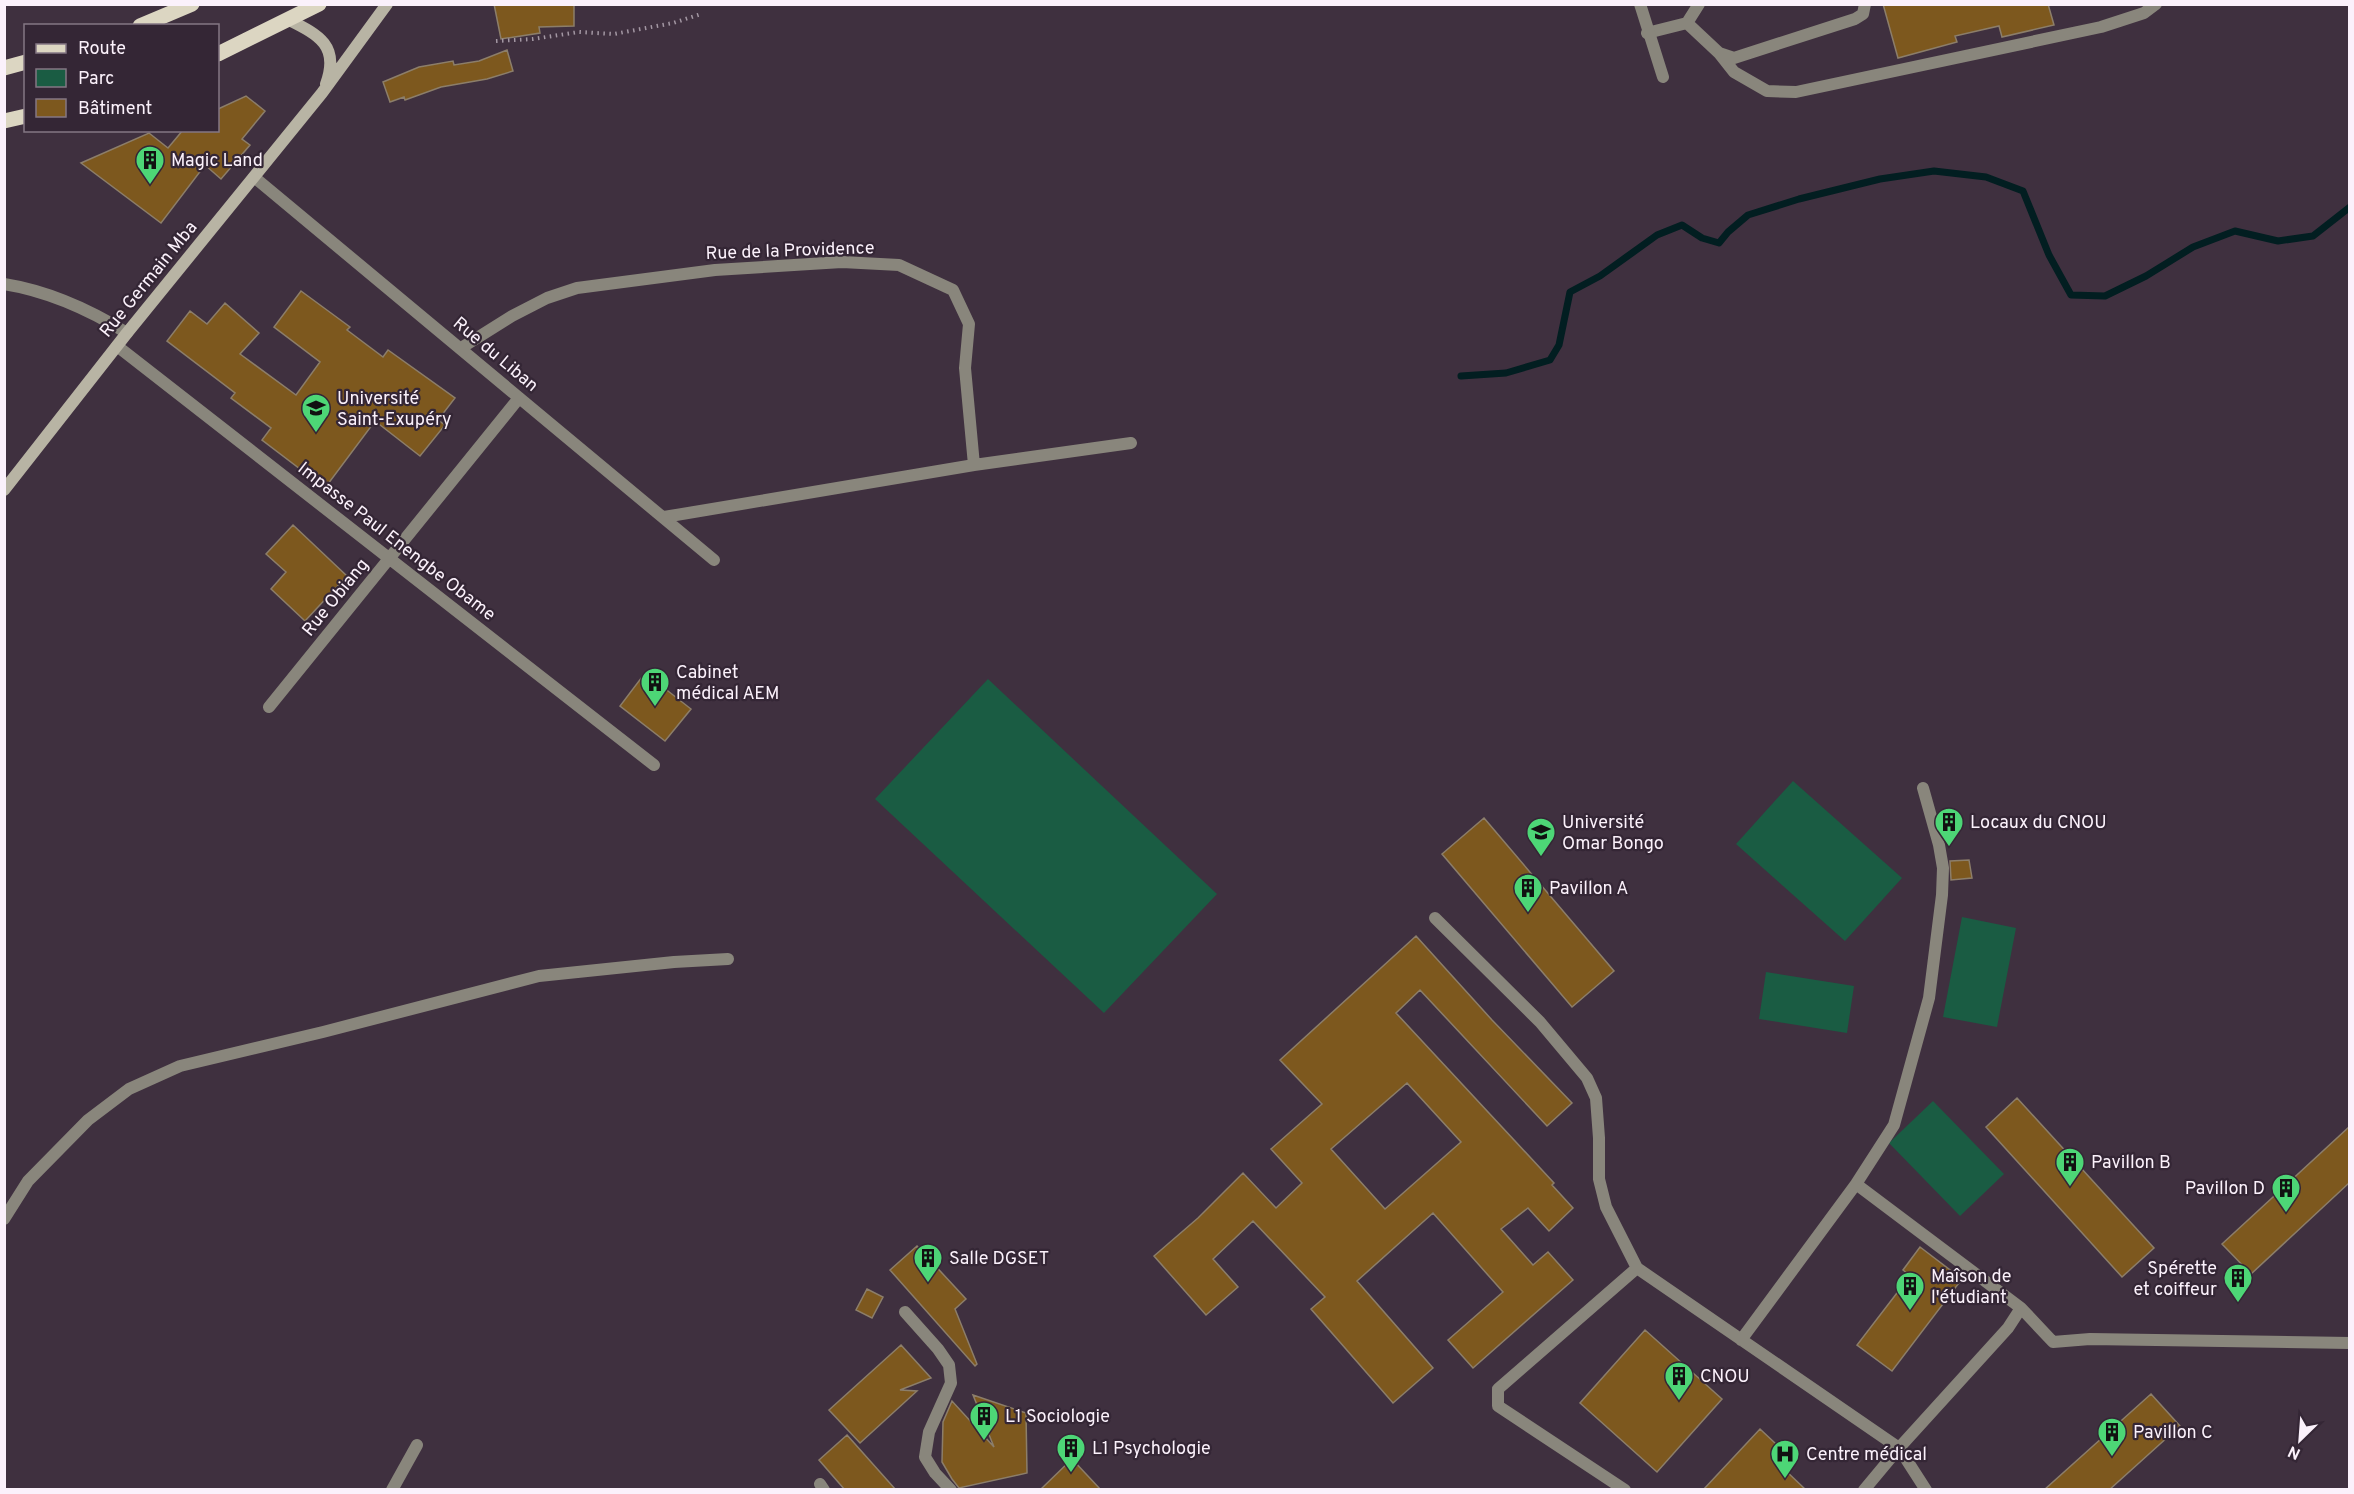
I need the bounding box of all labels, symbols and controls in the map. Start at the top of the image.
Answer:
legend [24,24,219,132]
text: Route [78,38,126,61]
text: Parc [78,68,114,91]
text: Bâtiment [78,98,152,121]
building icon: Magic Land [134,144,166,186]
place label: Magic Land [171,150,263,173]
street label: Rue Germain Mba [95,217,203,343]
street label: Rue de la Providence [705,237,875,266]
street label: Rue du Liban [447,313,543,398]
place label: Université Saint-Exupéry [337,388,452,432]
school or university icon: Université Saint-Exupéry [300,392,332,434]
street label: Impasse Paul Enengbe Obame [293,458,500,627]
street label: Rue Obiang [298,554,375,642]
place label: Cabinet médical AEM [676,662,779,706]
building icon: Cabinet médical AEM [639,666,671,708]
building icon: Locaux du CNOU [1933,806,1965,848]
place label: Université Omar Bongo [1562,812,1664,856]
place label: Locaux du CNOU [1970,812,2107,835]
school or university icon: Université Omar Bongo [1525,816,1557,858]
building icon: Pavillon A [1512,872,1544,914]
place label: Pavillon A [1549,878,1628,901]
building icon: Pavillon B [2054,1146,2086,1188]
place label: Pavillon B [2091,1152,2171,1175]
building icon: Pavillon D [2270,1172,2302,1214]
place label: Pavillon D [2185,1178,2265,1201]
building icon: Salle DGSET [912,1242,944,1284]
place label: Salle DGSET [949,1248,1049,1271]
place label: Spérette et coiffeur [2134,1258,2217,1302]
building icon: Spérette et coiffeur [2222,1262,2254,1304]
place label: Maîson de l'étudiant [1931,1266,2011,1310]
building icon: Maîson de l'étudiant [1894,1270,1926,1312]
building icon: CNOU [1663,1360,1695,1402]
place label: CNOU [1700,1366,1750,1389]
building icon: L1 Sociologie [968,1400,1000,1442]
place label: L1 Sociologie [1005,1406,1110,1429]
north arrow [2270,1410,2330,1470]
building icon: Pavillon C [2096,1416,2128,1458]
place label: Pavillon C [2133,1422,2213,1445]
building icon: L1 Psychologie [1055,1432,1087,1474]
place label: L1 Psychologie [1092,1438,1211,1461]
hospital icon: Centre médical [1769,1438,1801,1480]
text: N [2285,1440,2304,1463]
place label: Centre médical [1806,1444,1927,1467]

